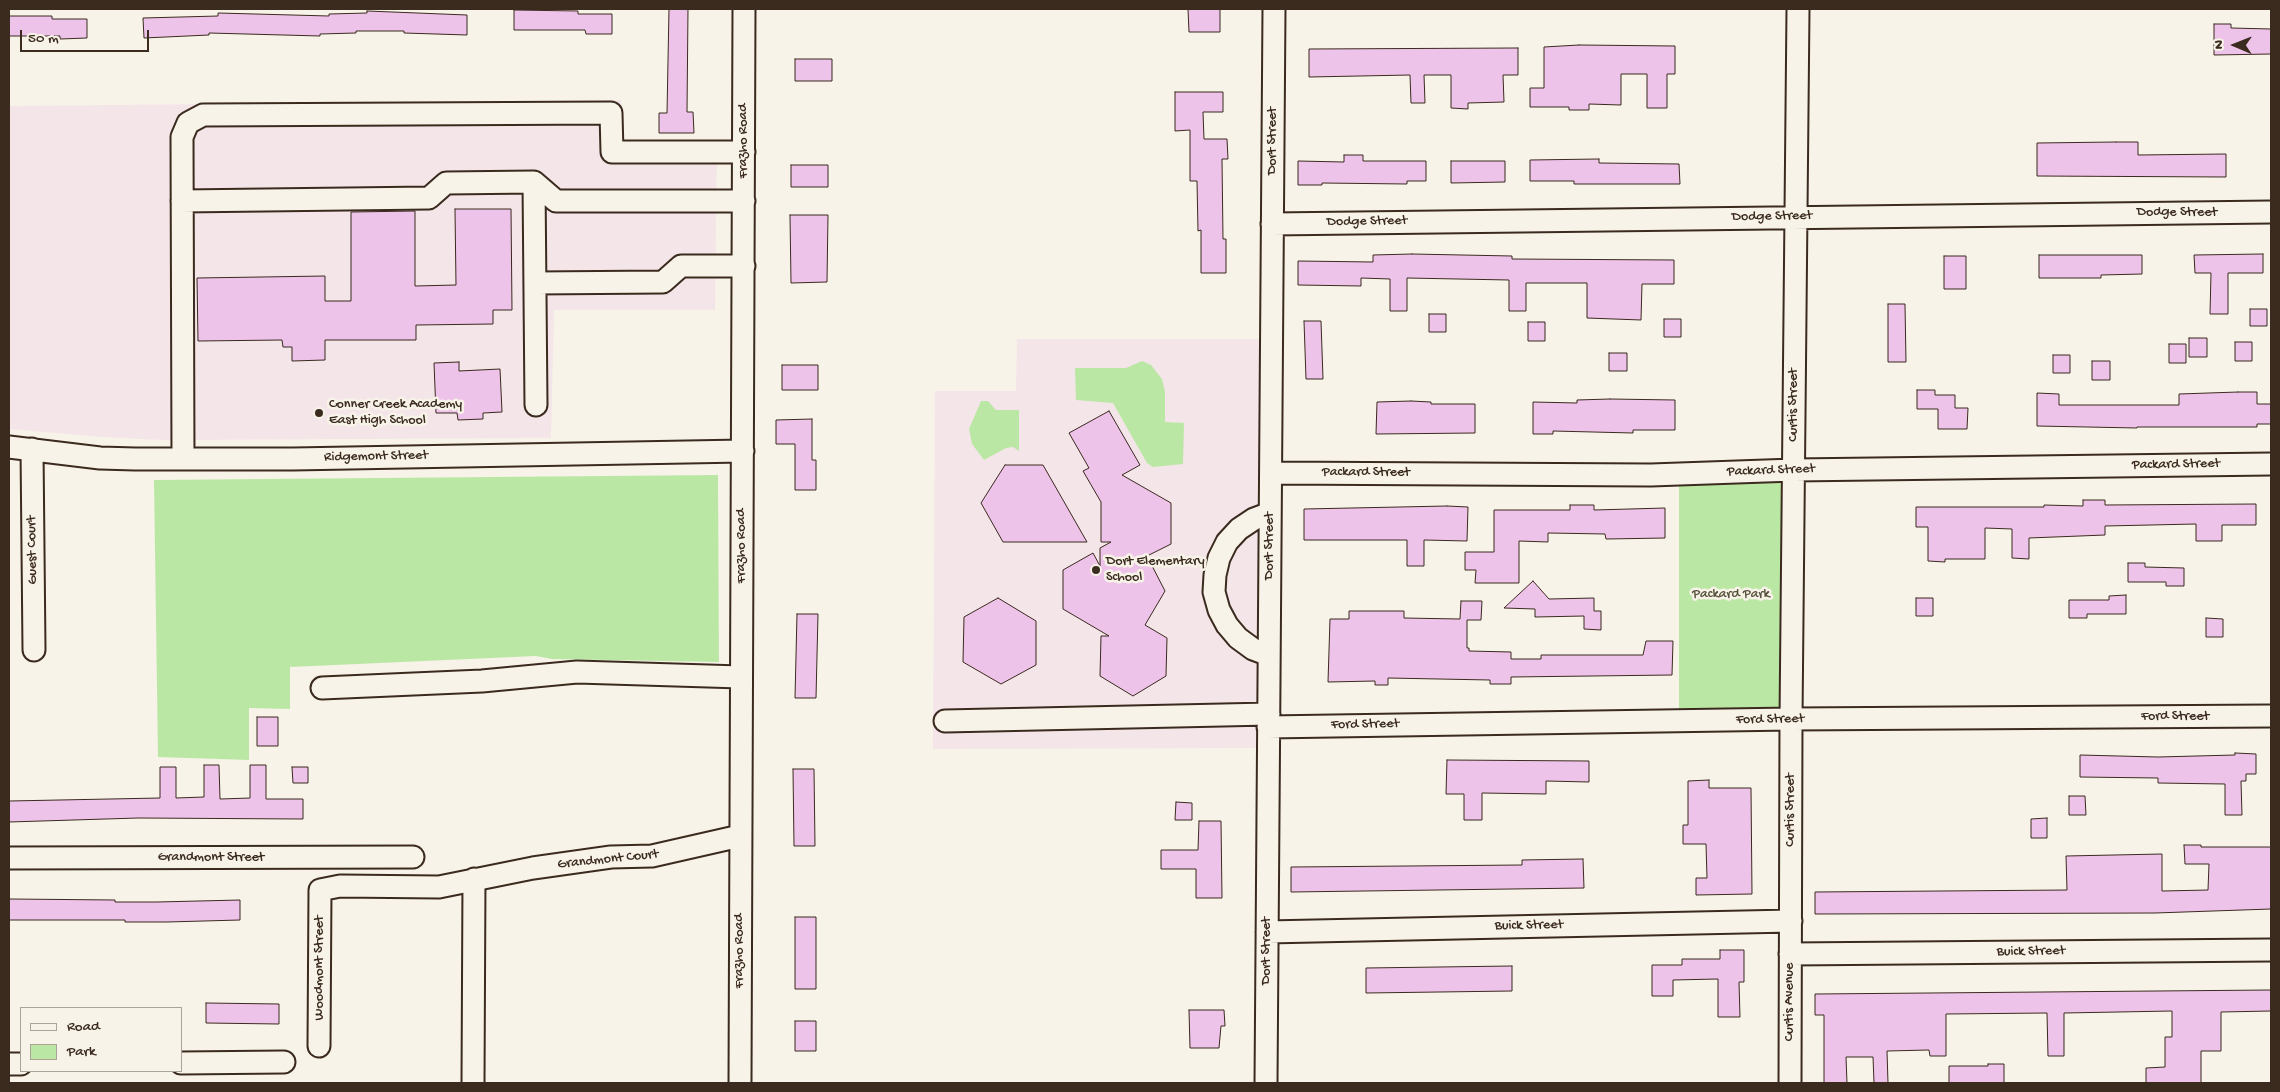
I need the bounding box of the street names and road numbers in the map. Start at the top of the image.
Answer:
street label: Frazho Road [736,104,752,178]
street label: Dort Street [1265,107,1281,175]
street label: Dodge Street [2137,205,2217,221]
street label: Dodge Street [1732,208,1812,226]
street label: Dodge Street [1327,213,1407,231]
street label: Curtis Street [1786,368,1802,442]
street label: Ridgemont Street [324,448,428,466]
street label: Packard Street [2132,456,2220,474]
street label: Packard Street [1727,461,1815,481]
street label: Packard Street [1322,465,1410,481]
street label: Frazho Road [734,509,750,583]
street label: Dort Street [1262,512,1278,580]
street label: Guest Court [24,515,42,585]
street label: Ford Street [2141,709,2209,725]
street label: Ford Street [1736,711,1804,729]
street label: Ford Street [1331,716,1399,734]
street label: Curtis Street [1783,773,1799,847]
street label: Grandmont Court [557,846,659,874]
street label: Grandmont Street [158,850,264,866]
street label: Frazho Road [732,914,748,988]
street label: Woodmont Street [312,916,328,1020]
street label: Dort Street [1259,917,1275,985]
street label: Buick Street [1495,917,1563,935]
street label: Buick Street [1997,943,2065,961]
street label: Curtis Avenue [1782,963,1798,1041]

